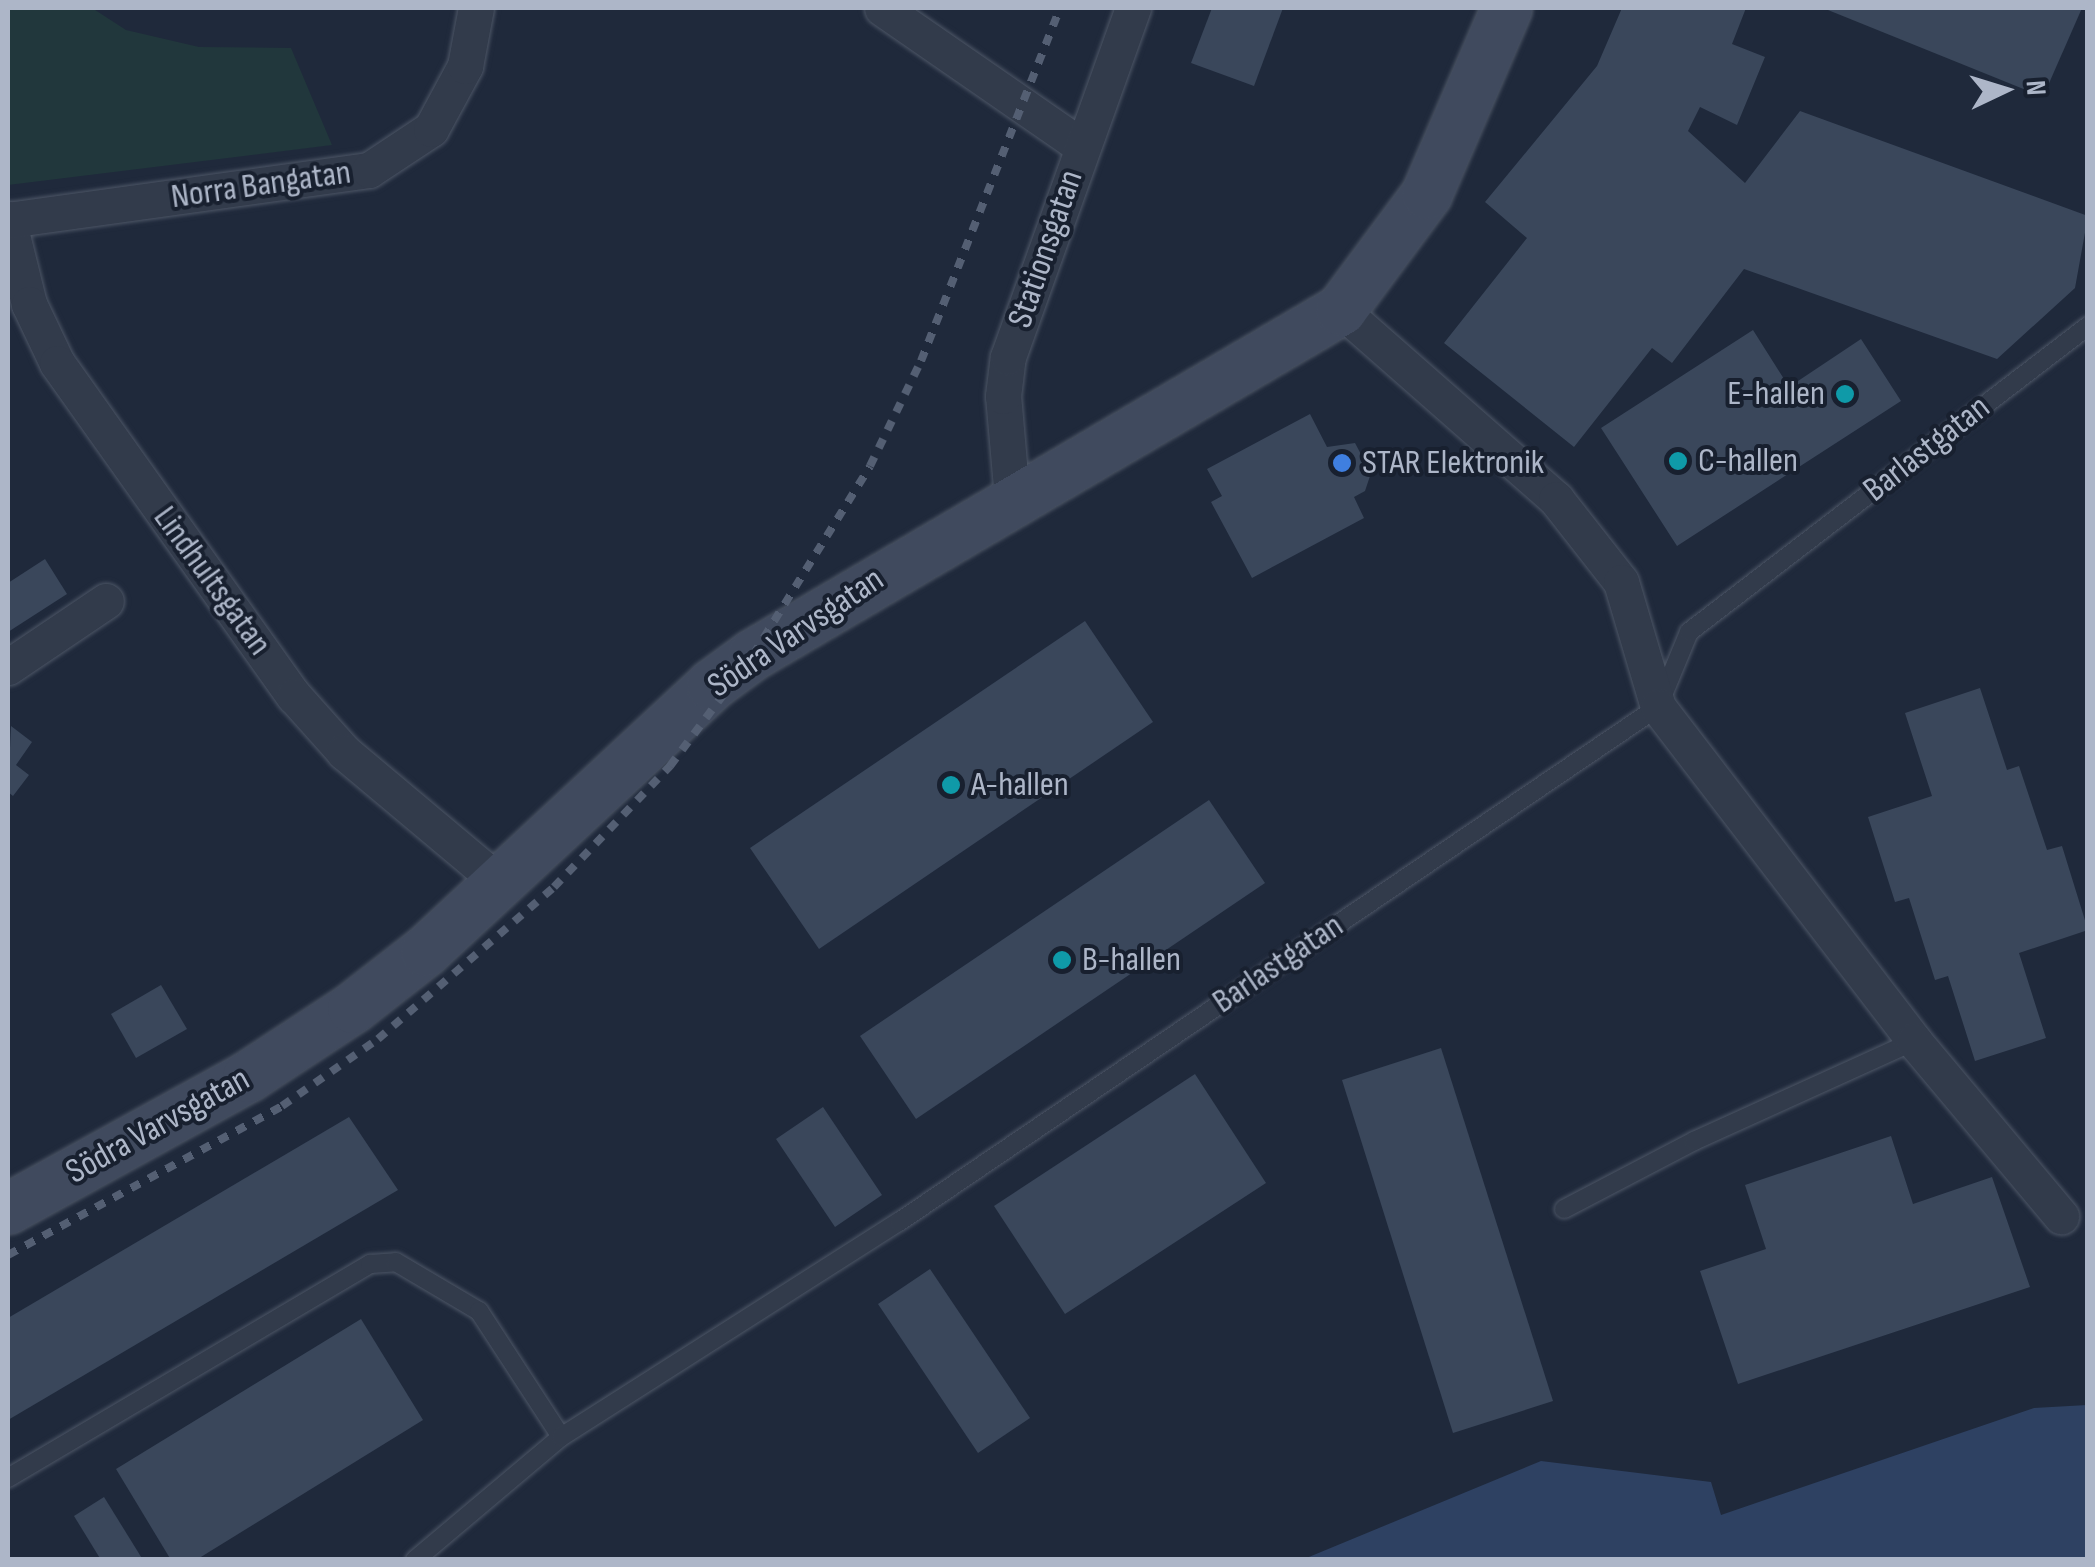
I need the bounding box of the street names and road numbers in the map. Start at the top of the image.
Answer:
street label: Norra Bangatan [168,152,354,218]
street label: Stationsgatan [999,165,1093,333]
street label: Barlastgatan [1856,387,1998,511]
street label: Lindhultsgatan [144,498,280,664]
street label: Södra Varvsgatan [700,559,892,707]
street label: Barlastgatan [1205,905,1351,1023]
street label: Södra Varvsgatan [59,1058,257,1194]

